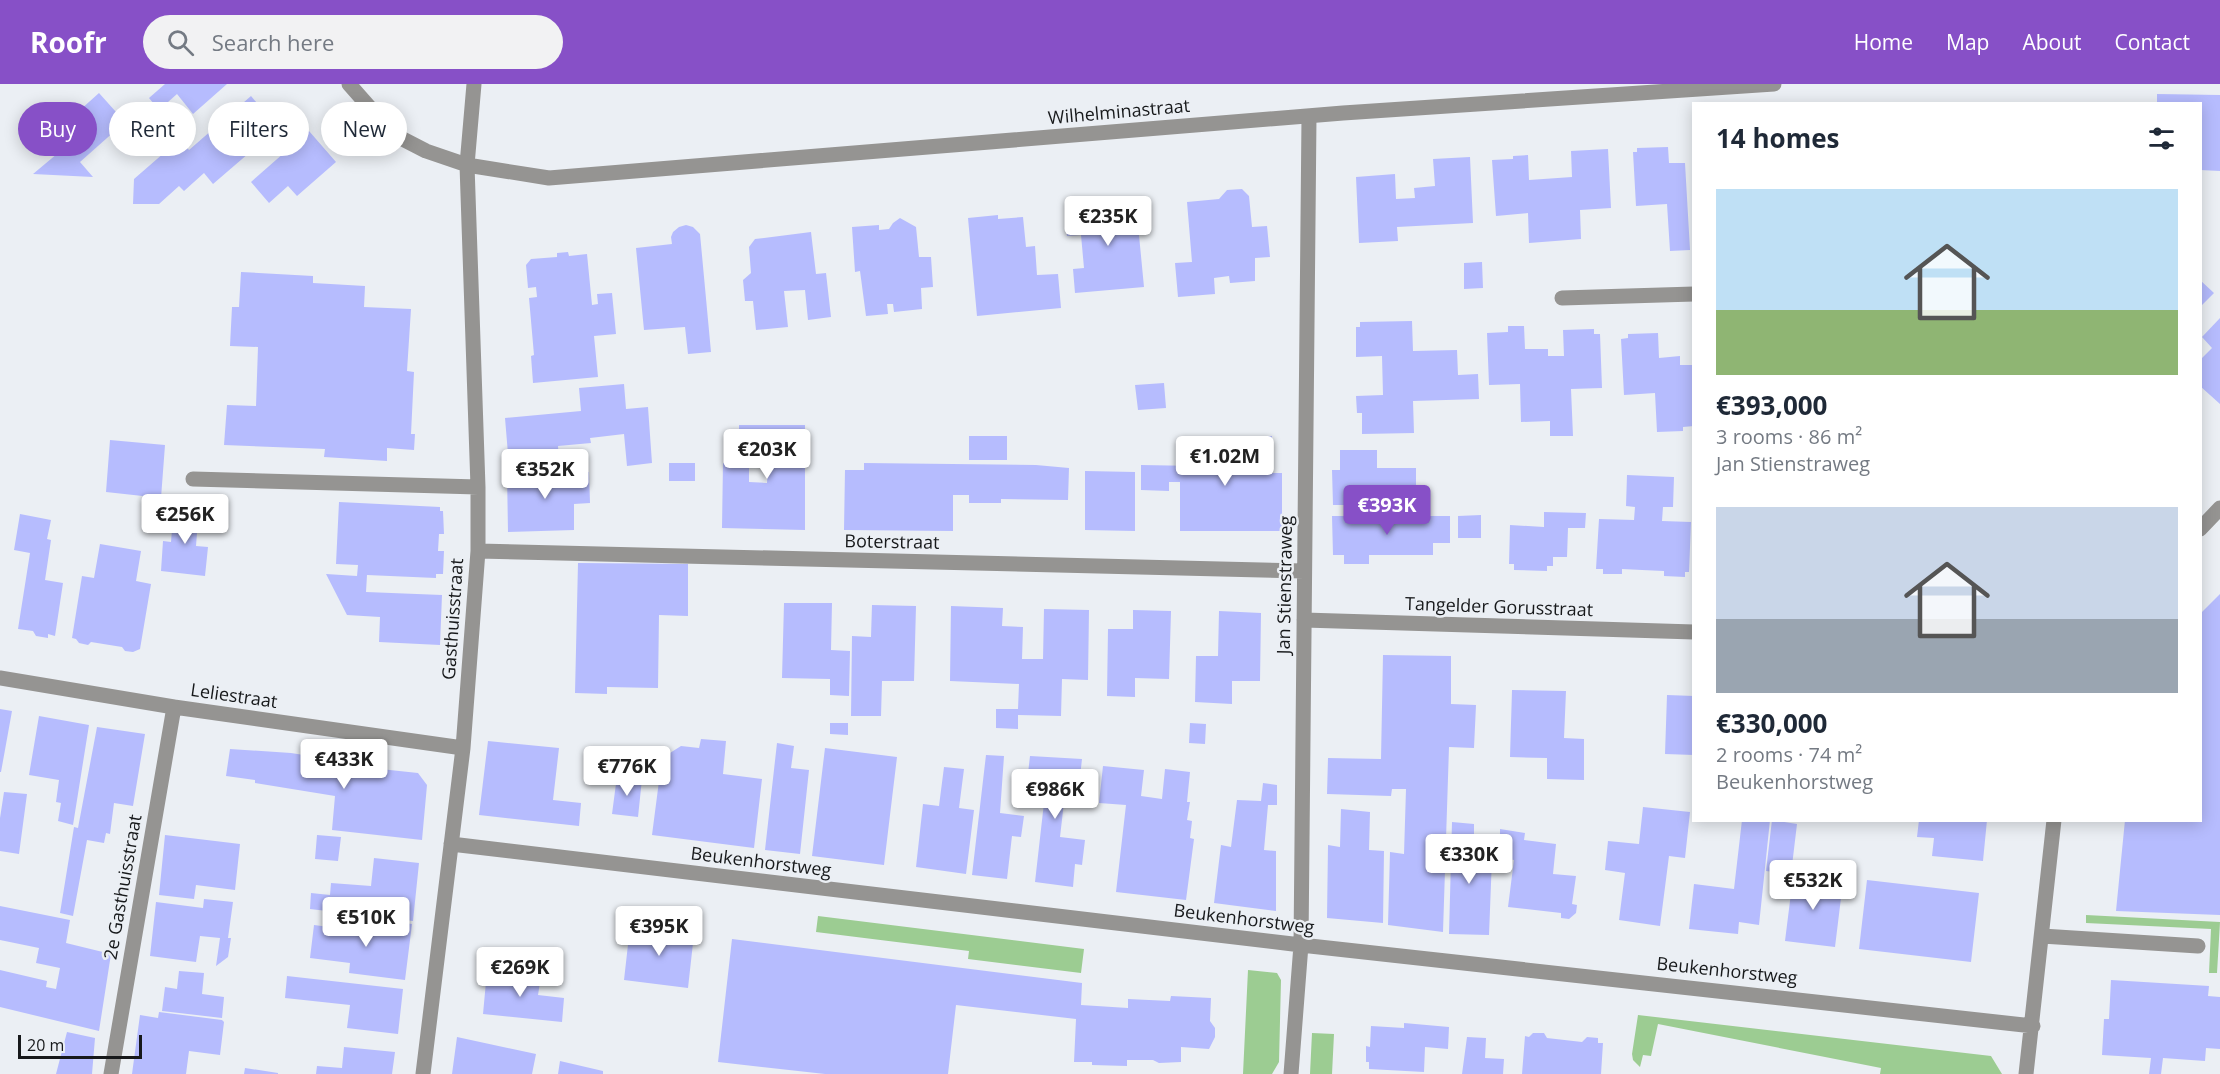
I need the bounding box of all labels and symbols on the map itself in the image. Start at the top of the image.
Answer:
street label: Wilhelminastraat [1047,93,1191,129]
pin: €235K [1066,196,1150,247]
pin: €203K [725,429,809,480]
pin: €1.02M [1176,436,1274,487]
pin: €352K [503,449,587,500]
pin: €393K [1345,485,1429,536]
pin: €256K [143,494,227,545]
street label: Jan Stienstraweg [1271,515,1297,657]
street label: Boterstraat [844,528,940,554]
street label: Gasthuisstraat [436,557,468,681]
street label: Tangelder Gorusstraat [1405,591,1593,621]
street label: Leliestraat [189,677,279,713]
pin: €433K [302,739,386,790]
pin: €776K [585,746,669,797]
pin: €986K [1013,769,1097,820]
street label: 2e Gasthuisstraat [97,812,147,961]
pin: €330K [1427,834,1511,885]
street label: Beukenhorstweg [689,840,833,882]
pin: €532K [1771,860,1855,911]
pin: €510K [324,897,408,948]
street label: Beukenhorstweg [1172,897,1316,939]
pin: €395K [617,906,701,957]
pin: €269K [478,947,562,998]
street label: Beukenhorstweg [1656,951,1799,989]
scale bar [18,1032,142,1060]

